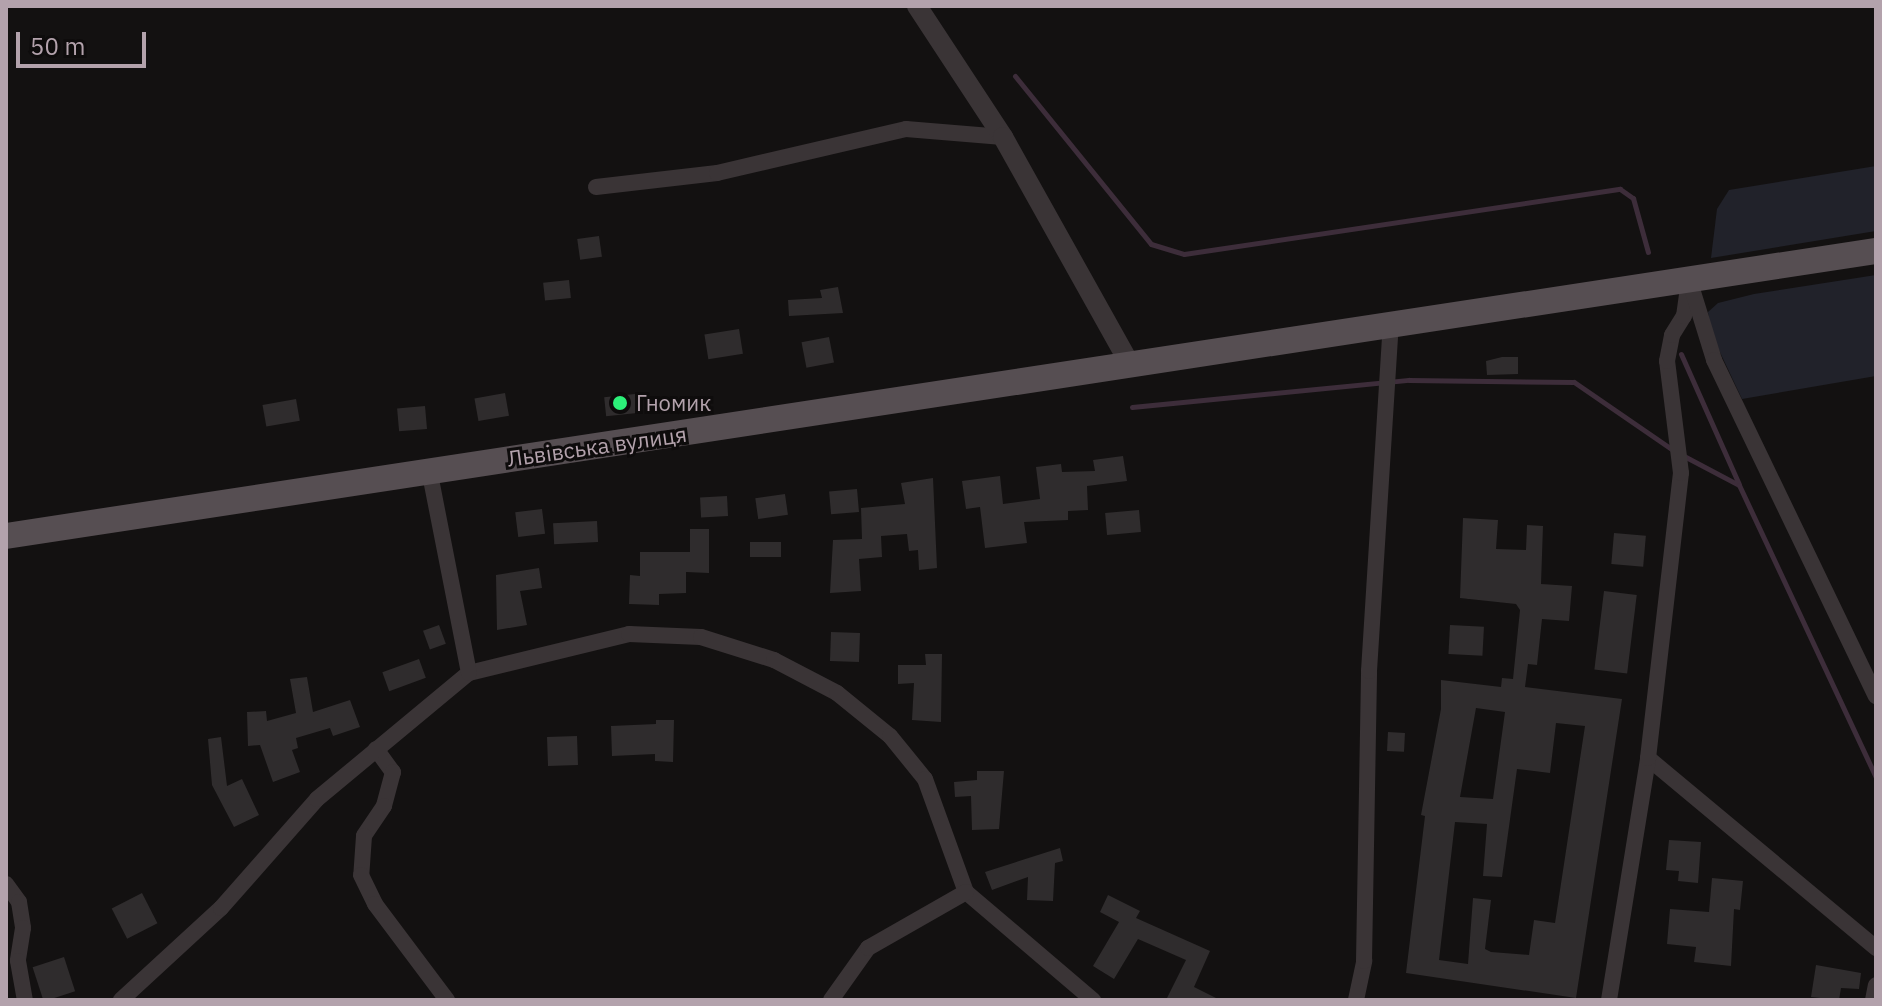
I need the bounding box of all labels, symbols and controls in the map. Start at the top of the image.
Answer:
scale bar [20,16,150,66]
text: 50 m [30,30,85,62]
place label: Гномик [636,390,711,416]
marker: Гномик [611,394,629,412]
street label: Львівська вулиця [506,420,688,472]

